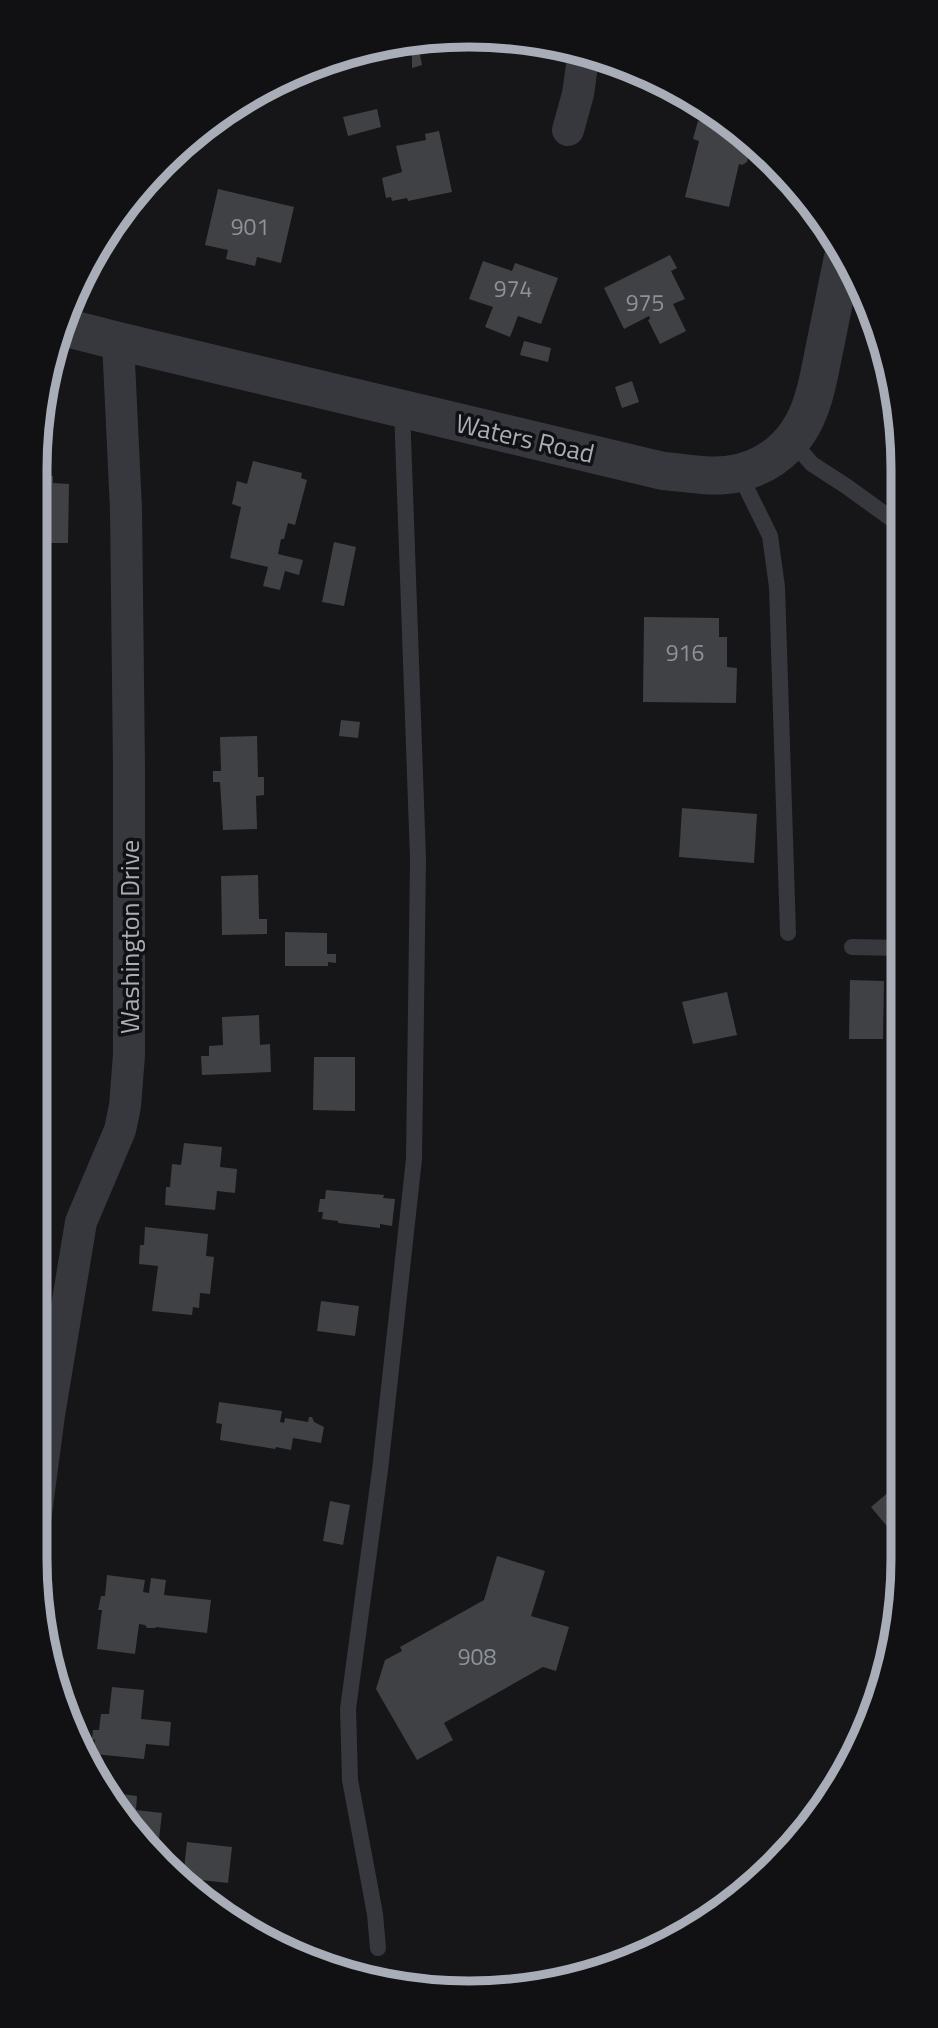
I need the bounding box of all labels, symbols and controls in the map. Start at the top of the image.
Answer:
house number: 901 [231,209,269,244]
house number: 974 [494,271,532,306]
house number: 975 [626,285,664,320]
street label: Waters Road [452,403,598,473]
house number: 916 [666,635,704,670]
street label: Washington Drive [110,840,149,1034]
house number: 908 [458,1639,496,1674]

